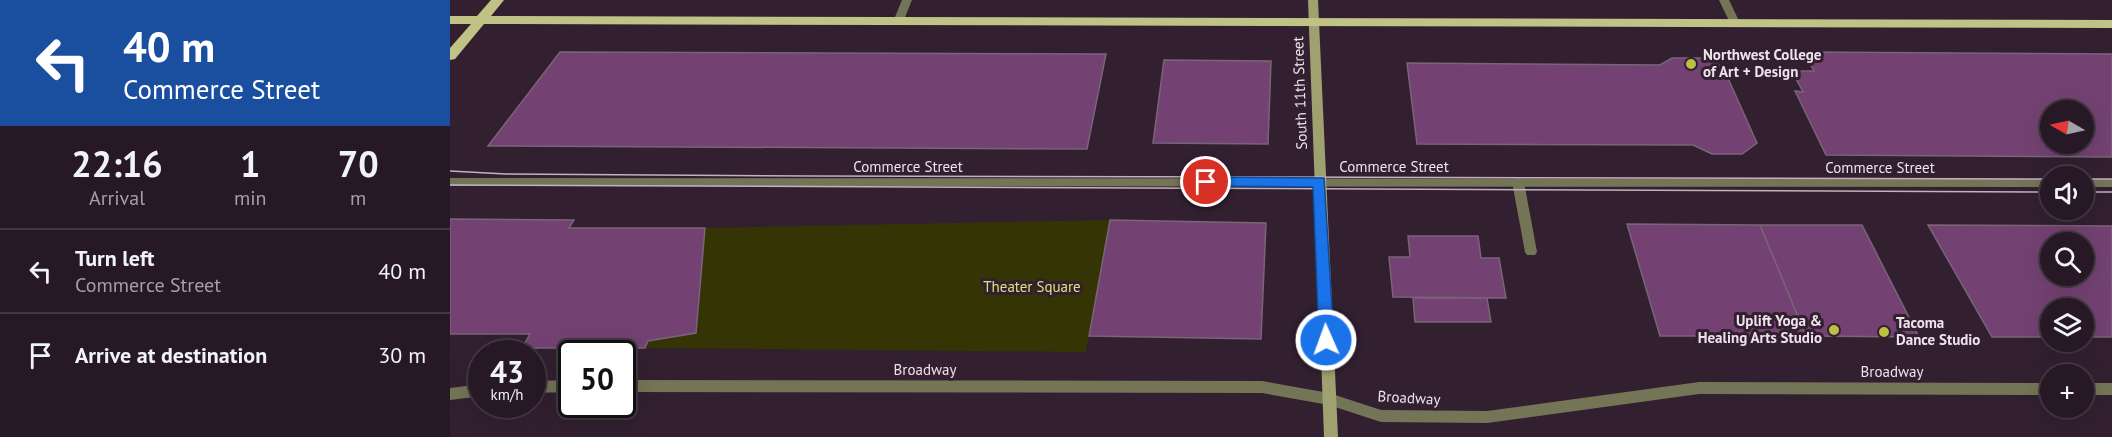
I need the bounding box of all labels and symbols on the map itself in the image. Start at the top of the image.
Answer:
street label: South 11th Street [1288,36,1311,150]
place label: Northwest College of Art + Design [1703,45,1822,81]
marker: Northwest College of Art + Design [1684,57,1698,71]
north arrow [2040,100,2094,154]
pin [1180,156,1231,207]
street label: Commerce Street [853,157,963,176]
street label: Commerce Street [1339,157,1449,176]
street label: Commerce Street [1825,158,1935,177]
park label: Theater Square [983,277,1081,296]
position arrow [1294,308,1358,372]
place label: Uplift Yoga & Healing Arts Studio [1698,311,1822,347]
place label: Tacoma Dance Studio [1896,313,1980,349]
marker: Uplift Yoga & Healing Arts Studio [1827,323,1841,337]
marker: Tacoma Dance Studio [1877,325,1891,339]
speed limit sign: 50 [558,340,636,418]
street label: Broadway [894,360,956,379]
street label: Broadway [1861,362,1923,381]
street label: Broadway [1377,386,1441,409]

